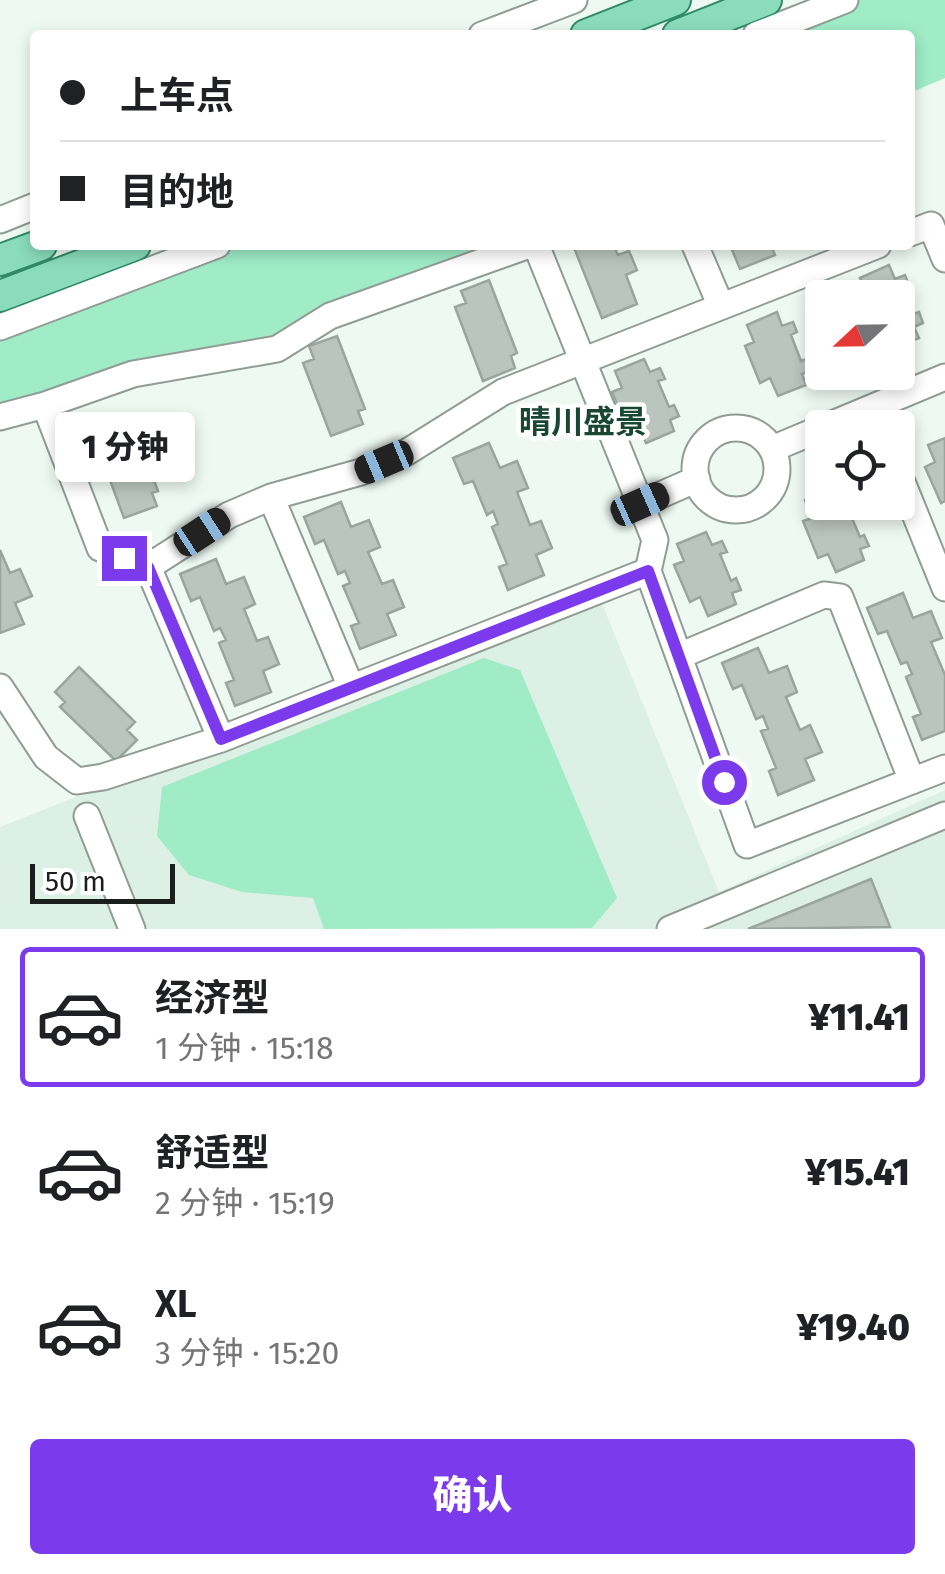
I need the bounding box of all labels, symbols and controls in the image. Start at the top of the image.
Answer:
text: 上车点 [120,73,234,119]
text: 目的地 [120,169,234,215]
north arrow [805,280,915,390]
map controls [805,280,915,520]
district label: 晴川盛景 [519,403,647,441]
button: locate [805,410,915,520]
callout: 1 分钟 [54,413,194,483]
text: 1 分钟 [82,428,168,466]
car [351,436,417,488]
car [606,478,674,530]
car [169,503,235,561]
route end [102,536,147,581]
route start [702,760,747,805]
scale bar [30,859,175,904]
text: 50 m [45,865,106,898]
icon: car [35,972,125,1062]
text: 经济型 [155,975,269,1021]
text: ¥11.41 [809,994,910,1040]
text: 1 分钟 · 15:18 [155,1029,334,1067]
icon: car [35,1127,125,1217]
text: 舒适型 [155,1130,269,1176]
text: ¥15.41 [805,1149,910,1195]
text: 2 分钟 · 15:19 [155,1184,335,1222]
text: XL [155,1281,197,1327]
icon: car [35,1282,125,1372]
text: ¥19.40 [797,1304,910,1350]
text: 3 分钟 · 15:20 [155,1334,339,1372]
button: 确认 [30,1439,915,1554]

